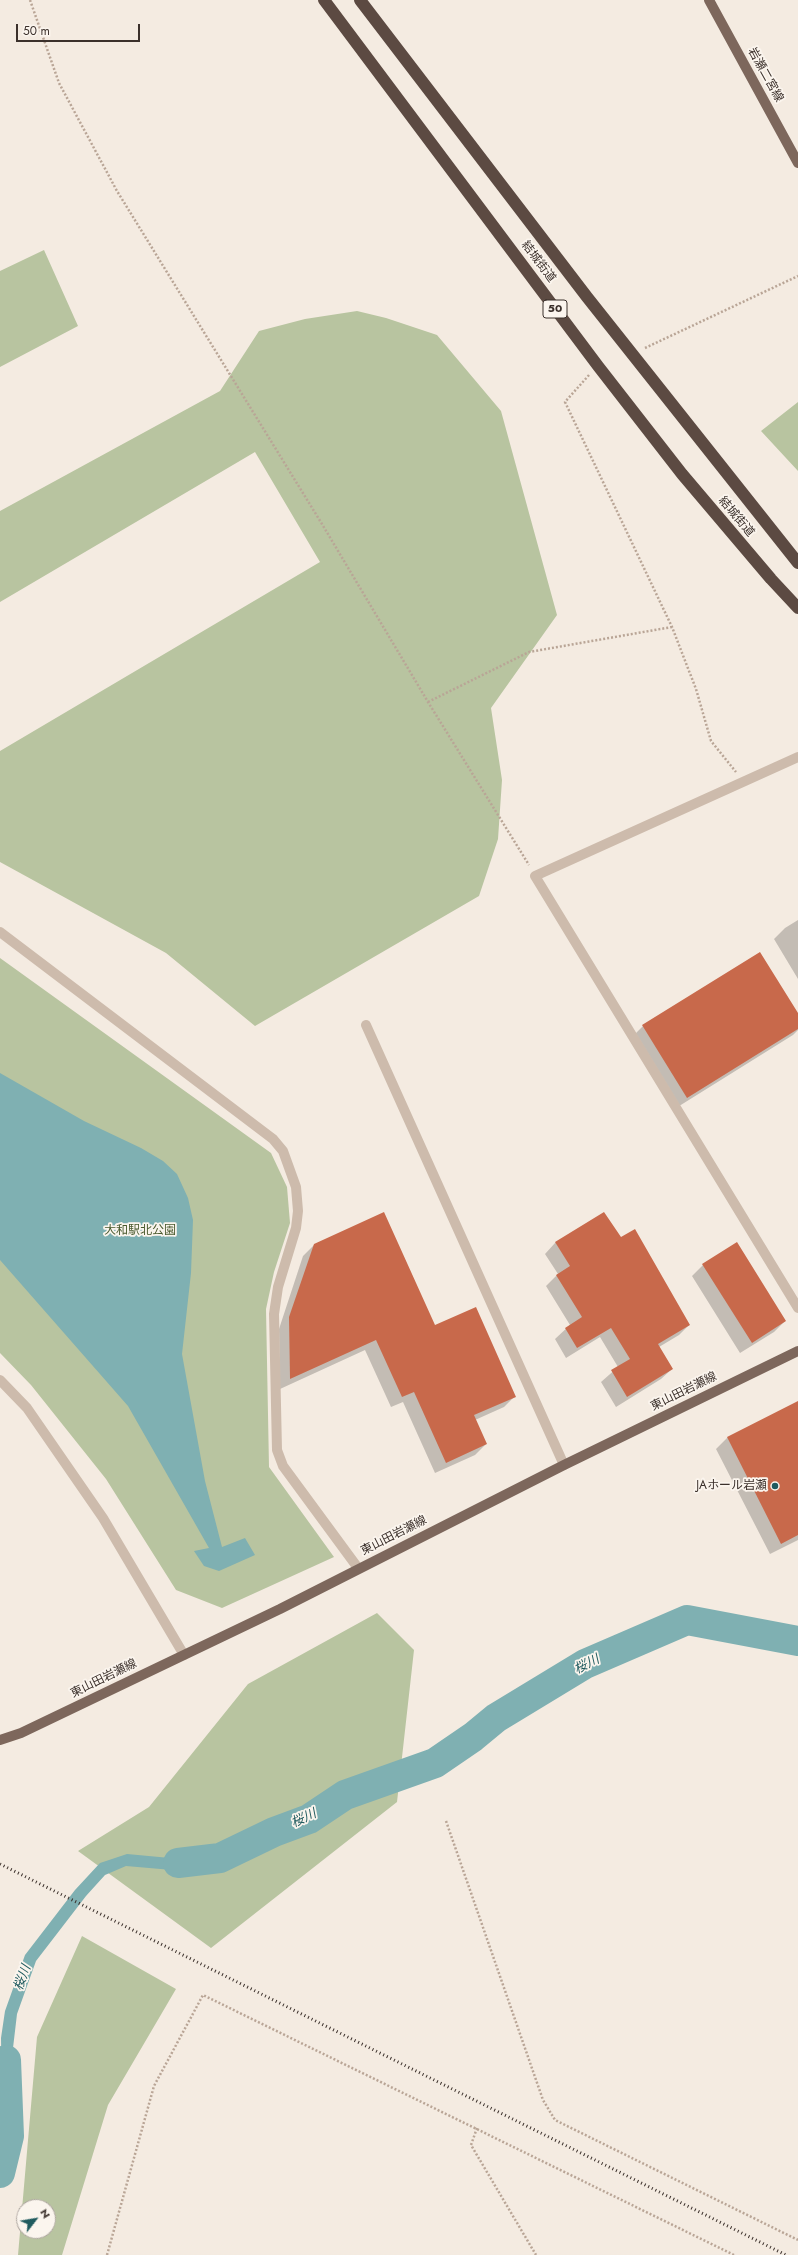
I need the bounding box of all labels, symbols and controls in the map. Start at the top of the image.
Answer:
scale bar [18,16,142,42]
text: 50 m [23,22,50,40]
street label: 岩瀬二宮線 [744,45,786,105]
street label: 結城街道 [518,238,558,286]
road number: 50 [543,300,567,318]
street label: 結城街道 [715,494,757,540]
park label: 大和駅北公園 [104,1224,176,1238]
street label: 東山田岩瀬線 [648,1370,720,1414]
place label: JAホール岩瀬 [696,1479,767,1493]
marker: JAホール岩瀬 [770,1481,780,1491]
street label: 東山田岩瀬線 [359,1513,429,1559]
water label: 桜川 [572,1652,602,1678]
street label: 東山田岩瀬線 [68,1657,140,1701]
water label: 桜川 [289,1806,319,1832]
water label: 桜川 [11,1963,35,1993]
north arrow [16,2199,56,2239]
text: N [36,2205,55,2221]

